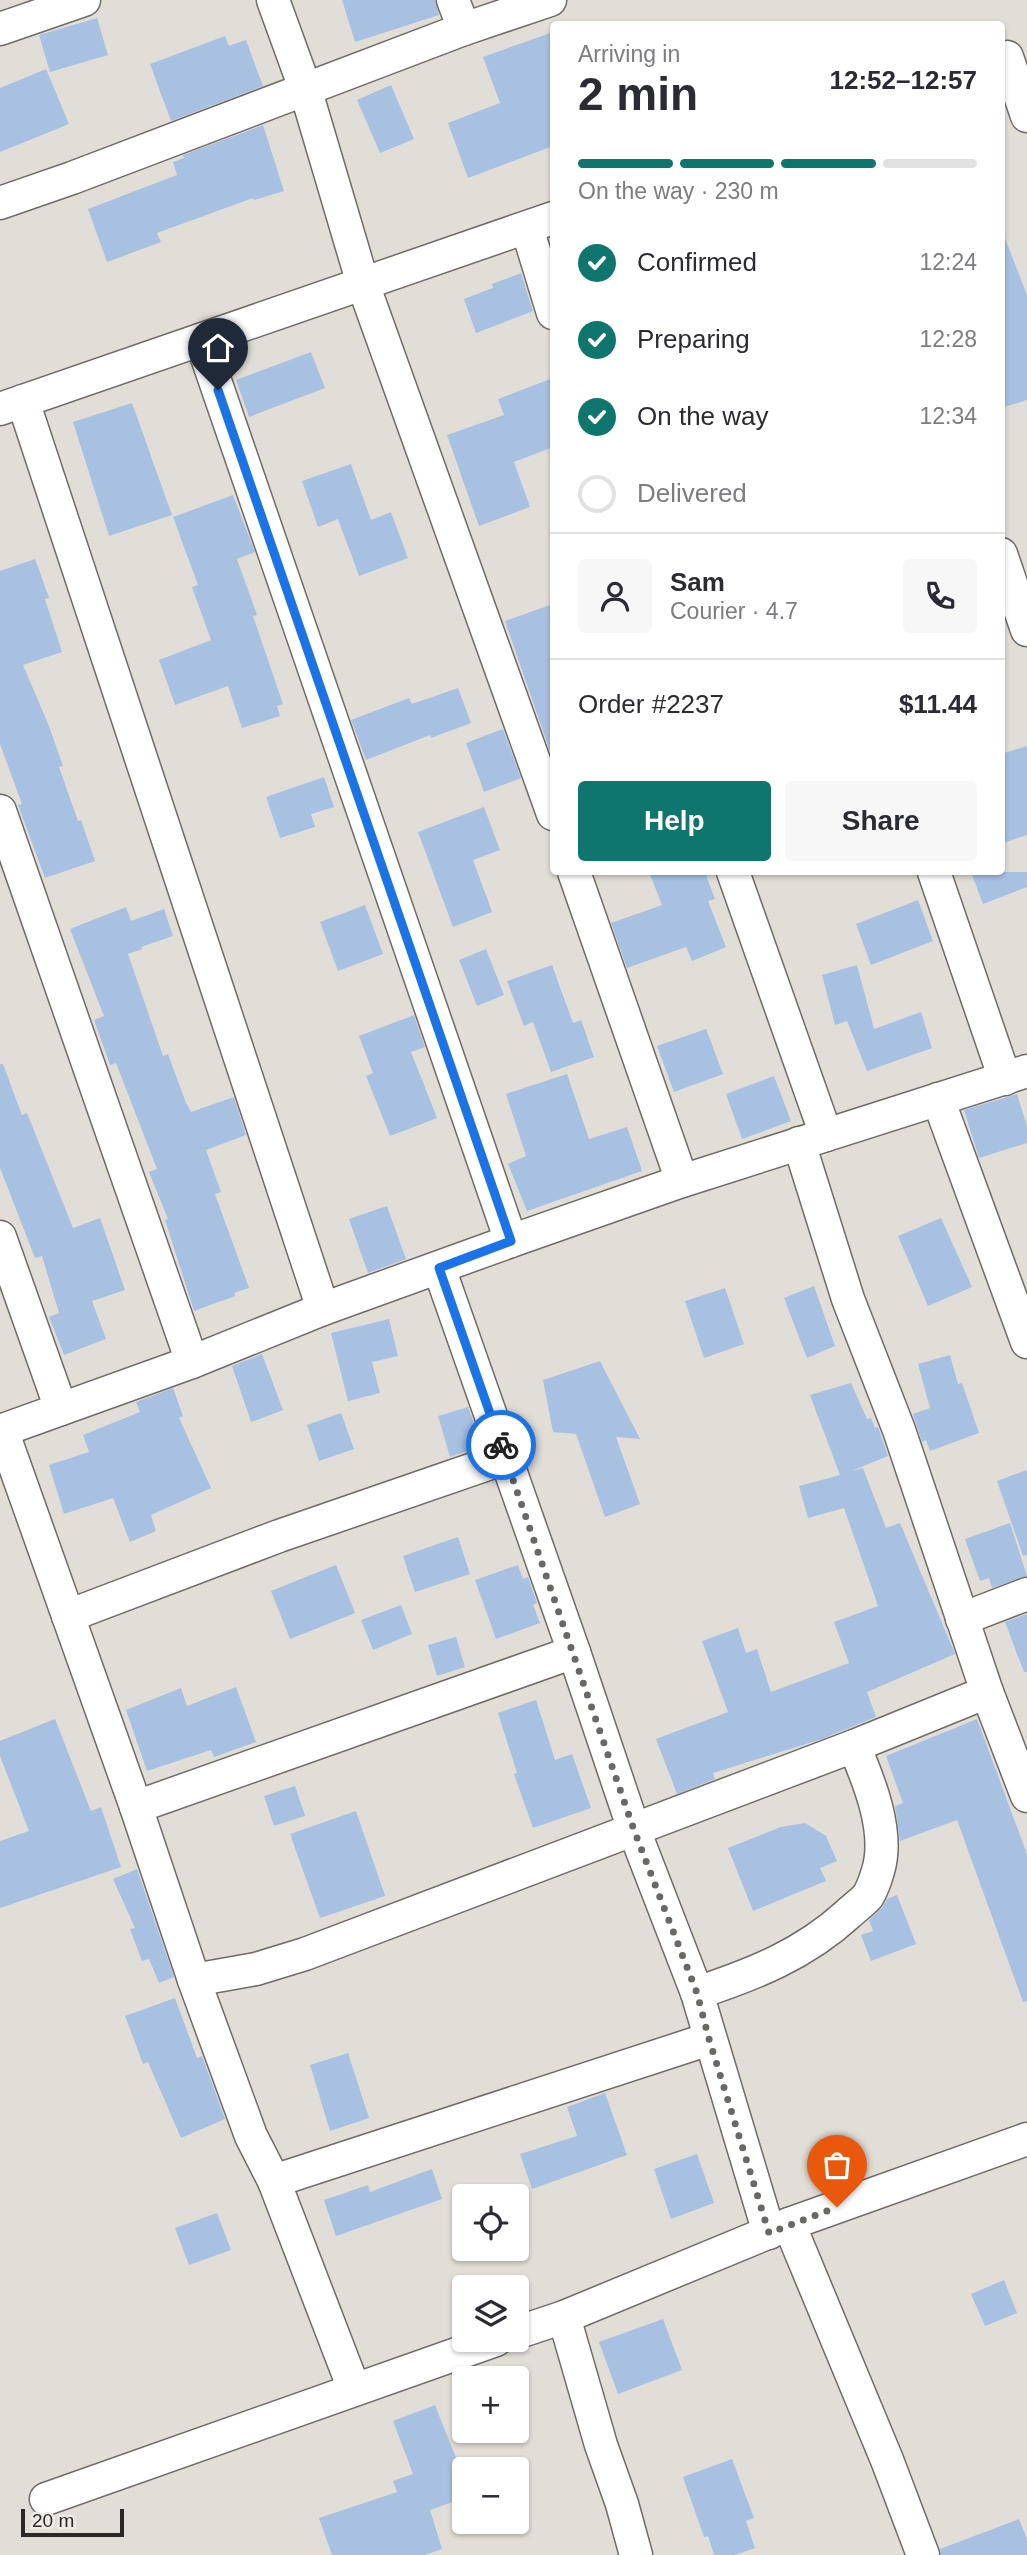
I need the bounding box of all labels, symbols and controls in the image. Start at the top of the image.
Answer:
text: Arriving in [578,41,680,67]
text: 12:52–12:57 [830,65,977,95]
text: 2 min [578,68,698,120]
text: On the way · 230 m [578,178,779,204]
icon: check [578,244,616,282]
text: Confirmed [637,247,757,277]
text: 12:24 [919,249,977,275]
pin [188,318,248,390]
icon: check [578,321,616,359]
text: Preparing [637,324,750,354]
text: 12:28 [919,326,977,352]
icon: home [199,329,237,367]
icon: check [578,398,616,436]
text: On the way [637,401,769,431]
text: 12:34 [919,403,977,429]
text: Delivered [637,478,747,508]
button: person [578,559,652,633]
button: phone [903,559,977,633]
text: Sam [670,567,725,597]
text: Courier · 4.7 [670,598,798,624]
text: Order #2237 [578,689,724,719]
text: $11.44 [899,689,977,719]
button: Help [578,781,771,861]
button: Share [785,781,977,861]
courier [466,1410,536,1480]
icon: bike [482,1426,520,1464]
pin [807,2135,867,2207]
icon: bag [818,2146,856,2184]
map controls [452,2184,529,2534]
button: locate [452,2184,529,2261]
button: layers [452,2275,529,2352]
button: + [452,2366,529,2443]
button: − [452,2457,529,2534]
scale bar [21,2506,124,2538]
text: 20 m [32,2510,74,2531]

